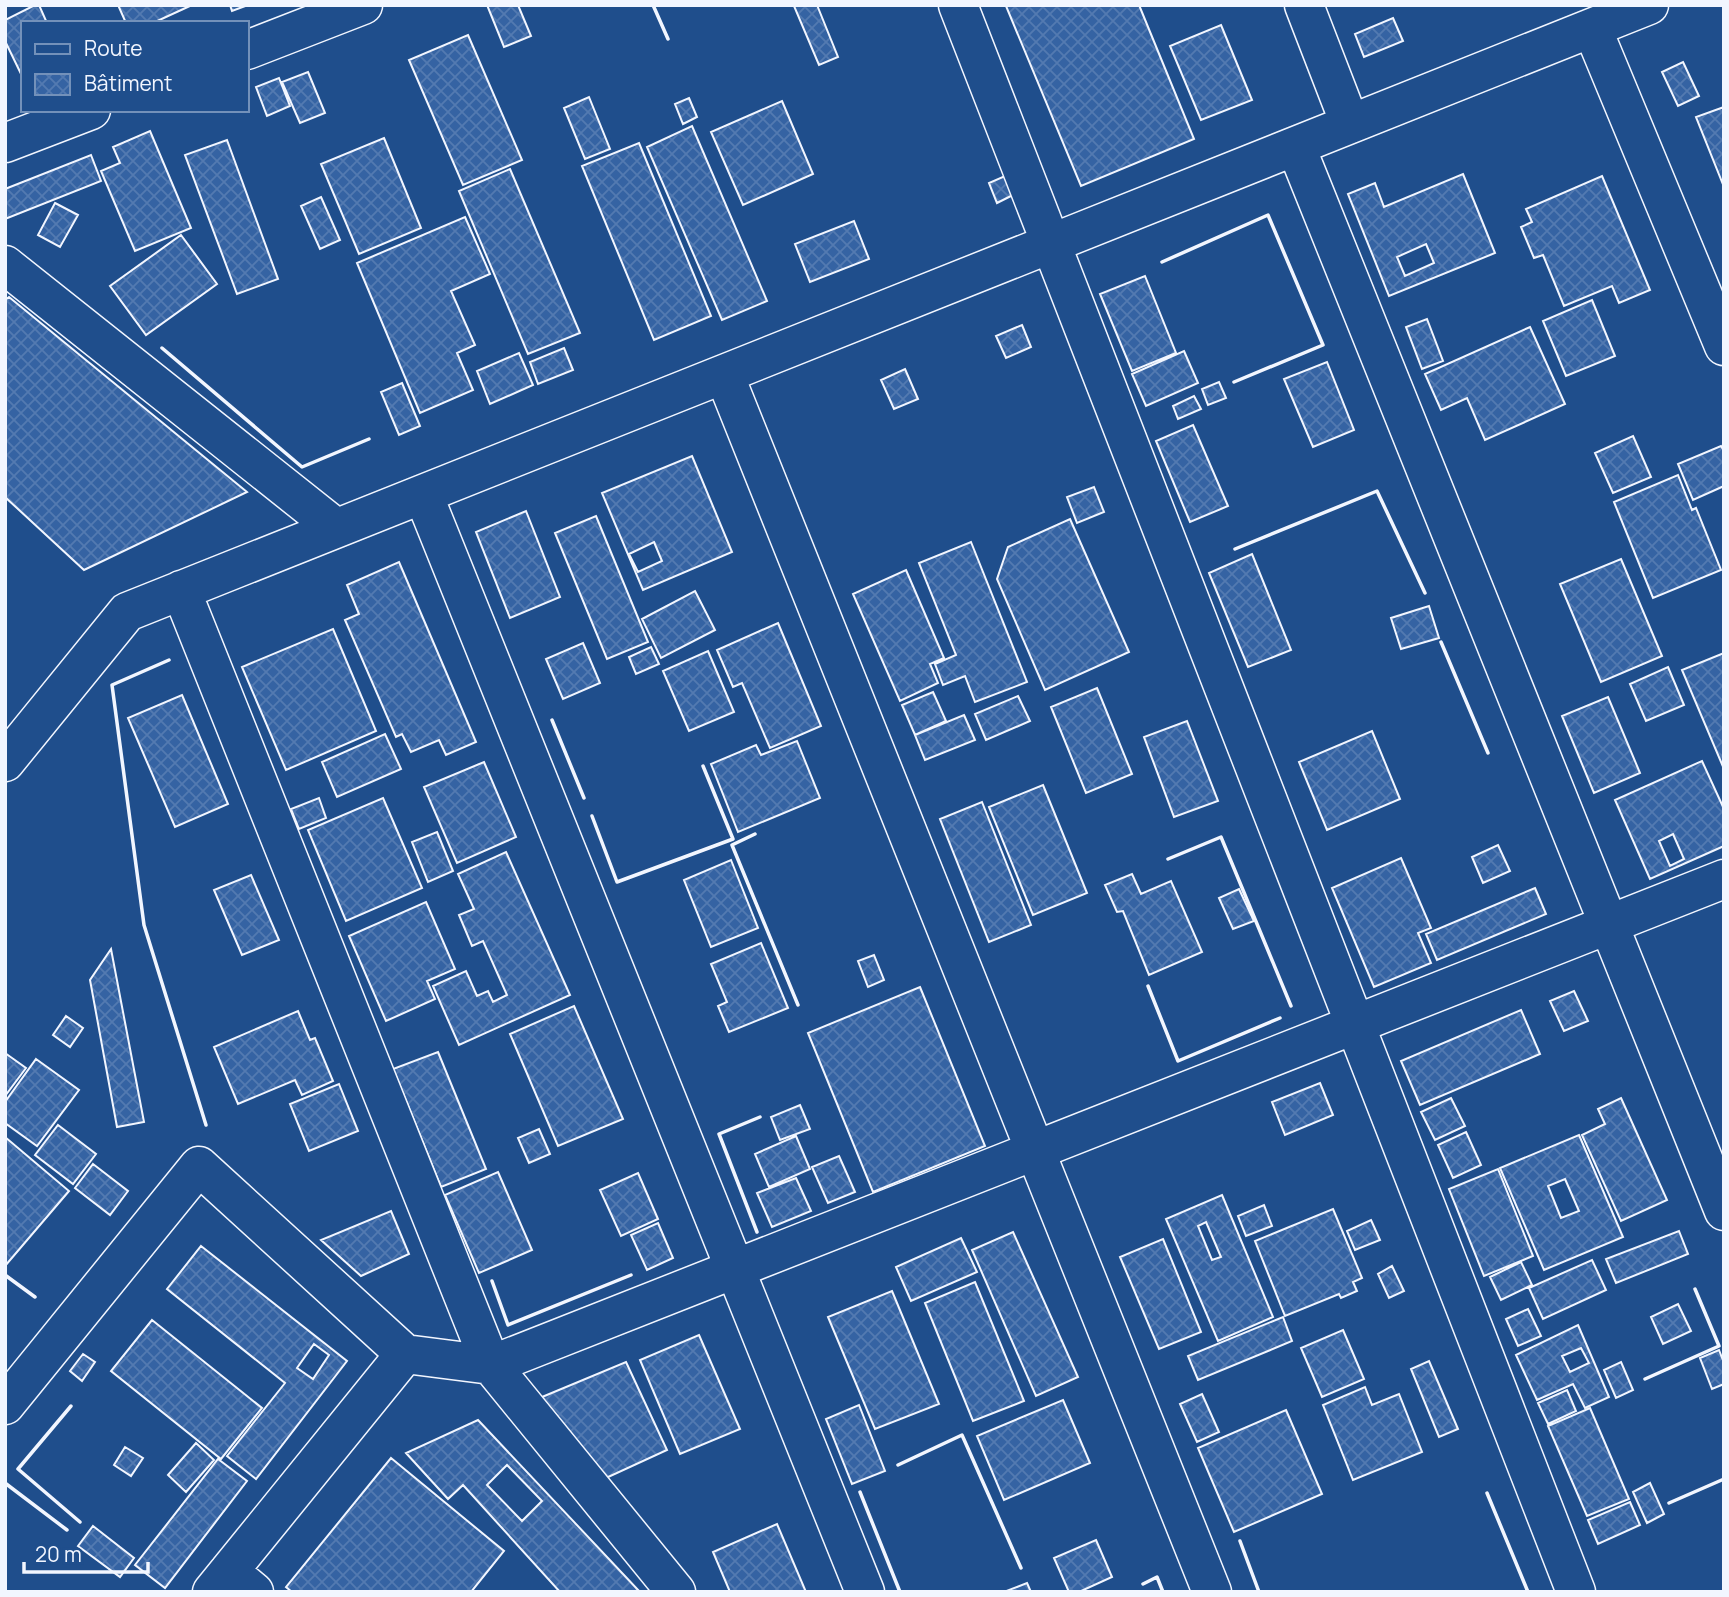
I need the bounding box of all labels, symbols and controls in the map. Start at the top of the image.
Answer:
legend [21,21,248,112]
text: Route [84,34,142,62]
text: Bâtiment [84,69,172,97]
scale bar [24,1530,149,1574]
text: 20 m [35,1540,82,1568]

